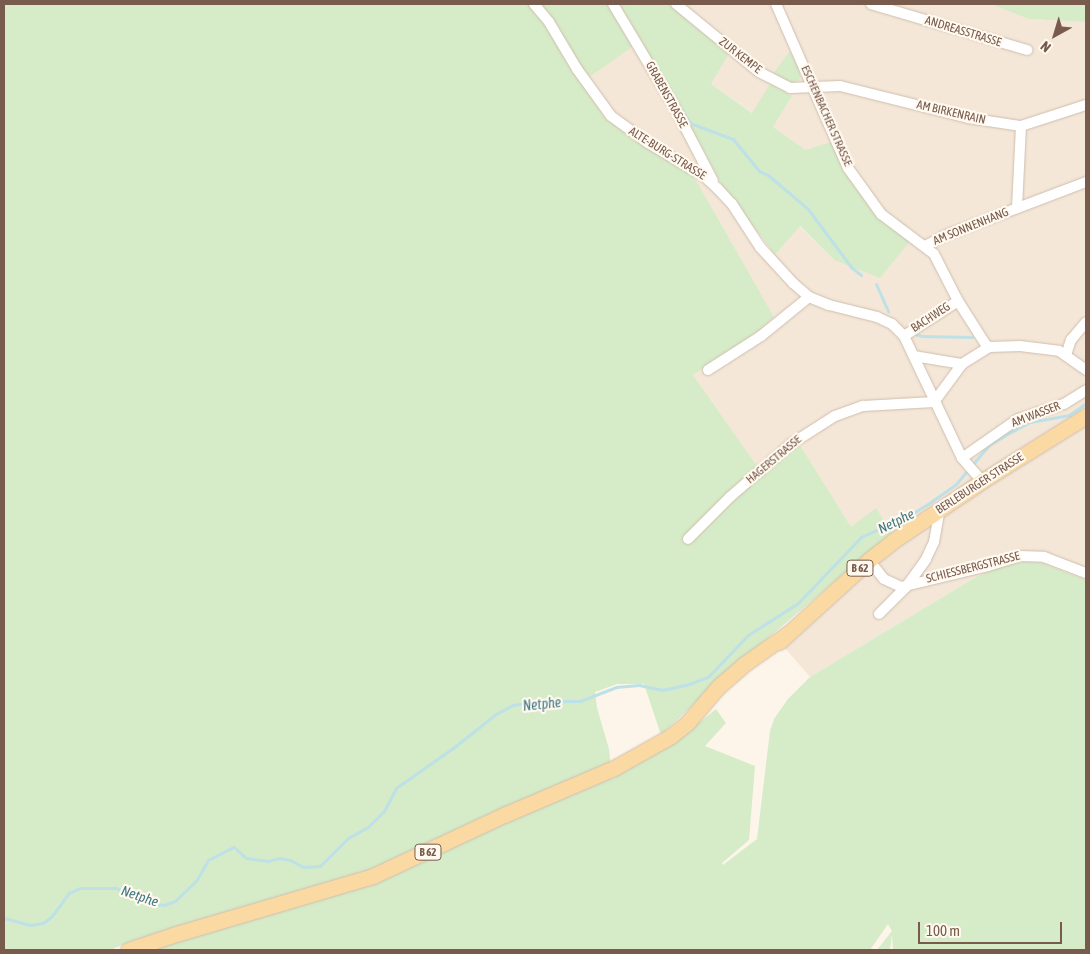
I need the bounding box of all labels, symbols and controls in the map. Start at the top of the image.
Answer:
north arrow [1030,10,1080,60]
street label: ANDREASSTRASSE [923,14,1003,50]
street label: ZUR KEMPE [716,35,764,77]
text: N [1037,38,1054,55]
street label: GRABENSTRASSE [642,59,690,131]
street label: ESCHENBACHER STRASSE [797,63,855,169]
street label: AM BIRKENRAIN [915,98,987,128]
street label: ALTE-BURG-STRASSE [626,125,708,183]
street label: AM SONNENHANG [931,205,1011,249]
street label: BACHWEG [909,300,953,336]
street label: AM WASSER [1010,399,1062,431]
street label: HAGERSTRASSE [743,433,805,487]
street label: BERLEBURGER STRASSE [933,450,1027,518]
water label: Netphe [875,505,917,537]
street label: SCHIESSBERGSTRASSE [925,549,1021,587]
road number: B 62 [846,560,874,576]
water label: Netphe [522,694,562,714]
road number: B 62 [414,844,442,860]
water label: Netphe [119,882,161,910]
scale bar [920,912,1064,944]
text: 100 m [926,922,960,939]

